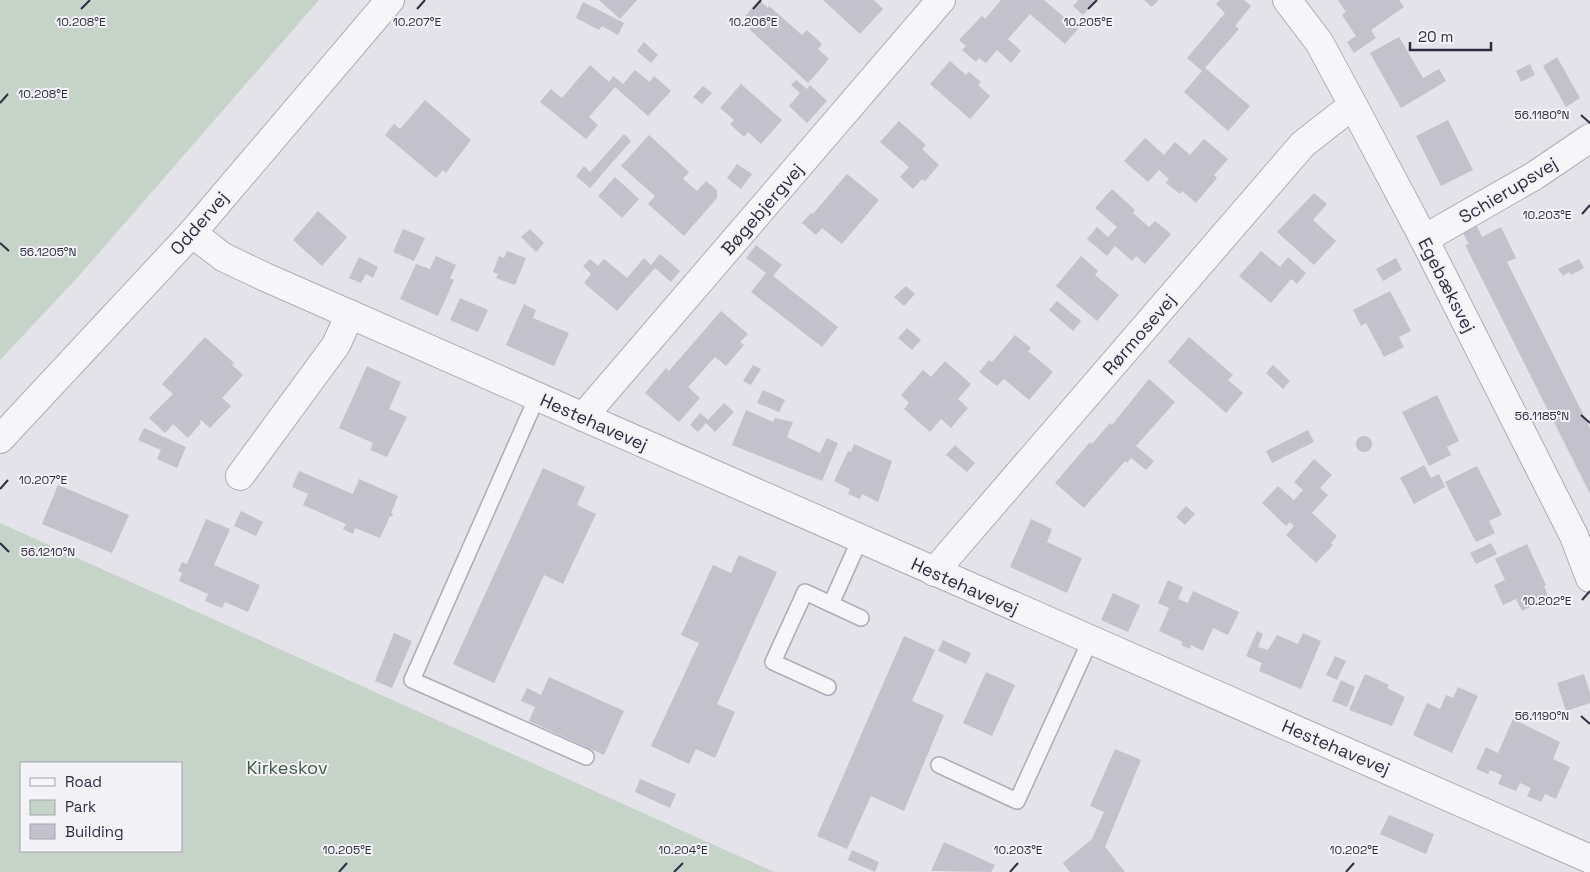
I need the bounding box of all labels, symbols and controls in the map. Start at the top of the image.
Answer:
text: 10.208°E [56,14,106,30]
text: 10.207°E [393,14,441,30]
text: 10.206°E [728,14,778,30]
text: 10.205°E [1063,14,1113,30]
scale bar [1410,20,1491,52]
text: 20 m [1418,27,1453,46]
text: 10.208°E [18,86,68,102]
text: 56.1180°N [1515,107,1569,123]
street label: Schierupsvej [1455,152,1561,228]
street label: Bøgebjergvej [716,158,808,260]
street label: Oddervej [165,186,233,260]
text: 10.203°E [1522,207,1572,223]
street label: Egebæksvej [1413,234,1481,336]
text: 56.1205°N [20,244,76,260]
street label: Rørmosevej [1097,289,1181,379]
street label: Hestehavevej [537,388,651,456]
text: 56.1185°N [1515,408,1569,424]
text: 10.207°E [19,472,67,488]
text: 56.1210°N [21,544,75,560]
street label: Hestehavevej [908,552,1022,620]
text: 10.202°E [1522,593,1572,609]
text: 56.1190°N [1515,708,1569,724]
street label: Hestehavevej [1278,714,1394,780]
park label: Kirkeskov [246,756,328,779]
legend [20,762,182,852]
text: Road [65,772,102,791]
text: Park [65,797,96,816]
text: Building [65,822,124,841]
text: 10.205°E [322,842,372,858]
text: 10.204°E [658,842,708,858]
text: 10.203°E [993,842,1043,858]
text: 10.202°E [1329,842,1379,858]

